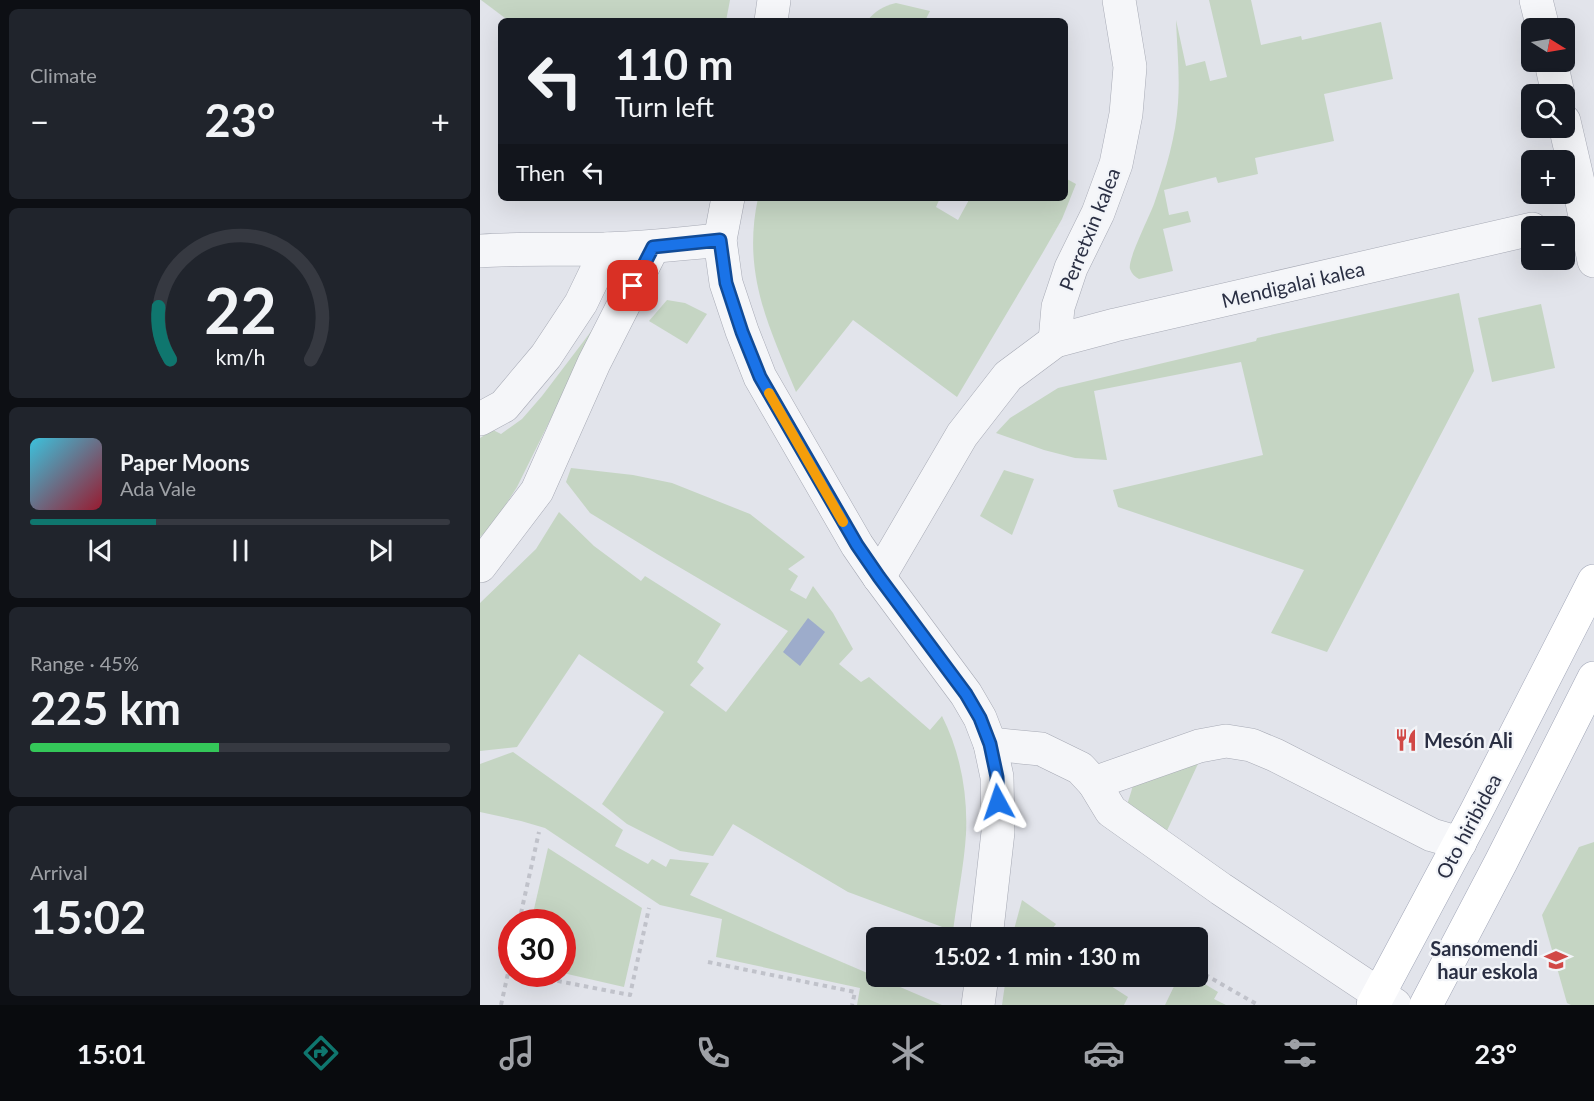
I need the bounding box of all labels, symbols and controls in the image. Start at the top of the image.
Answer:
north arrow [1521,18,1575,72]
map controls [1521,18,1575,270]
text: 110 m [615,39,733,89]
icon: left [516,42,594,120]
text: Climate [30,63,97,87]
button: search [1521,84,1575,138]
text: Turn left [615,90,714,123]
text: 23° [205,93,275,147]
text: − [30,101,49,141]
text: + [431,101,450,141]
button: + [1521,150,1575,204]
icon: left [577,156,610,189]
text: Then [516,159,565,186]
street label: Perretxin kalea [1053,164,1125,294]
button: − [1521,216,1575,270]
street label: Mendigalai kalea [1219,256,1367,312]
pin [607,260,658,311]
icon: arrive [616,269,649,302]
text: 22 [204,272,276,347]
text: km/h [215,345,265,371]
text: Paper Moons [120,449,250,476]
text: Ada Vale [120,476,196,500]
icon: previous [84,534,117,567]
icon: pause [224,534,257,567]
icon: next [364,534,397,567]
text: Range · 45% [30,651,139,675]
text: 225 km [30,681,181,735]
restaurant icon: Mesón Ali [1393,727,1419,753]
place label: Mesón Ali [1424,728,1513,752]
street label: Oto hiribidea [1430,769,1506,883]
position arrow [966,770,1030,834]
text: Arrival [30,860,88,884]
text: 15:02 [30,890,146,944]
speed limit sign: 30 [498,909,576,987]
place label: Sansomendi haur eskola [1430,936,1538,983]
text: 15:02 · 1 min · 130 m [934,943,1140,970]
school or university icon: Sansomendi haur eskola [1543,947,1569,973]
icon: directions [300,1032,342,1074]
icon: music [496,1032,538,1074]
icon: phone [692,1032,734,1074]
icon: climate [887,1032,929,1074]
icon: car [1083,1032,1125,1074]
icon: filters [1279,1032,1321,1074]
text: 15:01 [77,1037,146,1070]
text: 23° [1474,1037,1517,1070]

